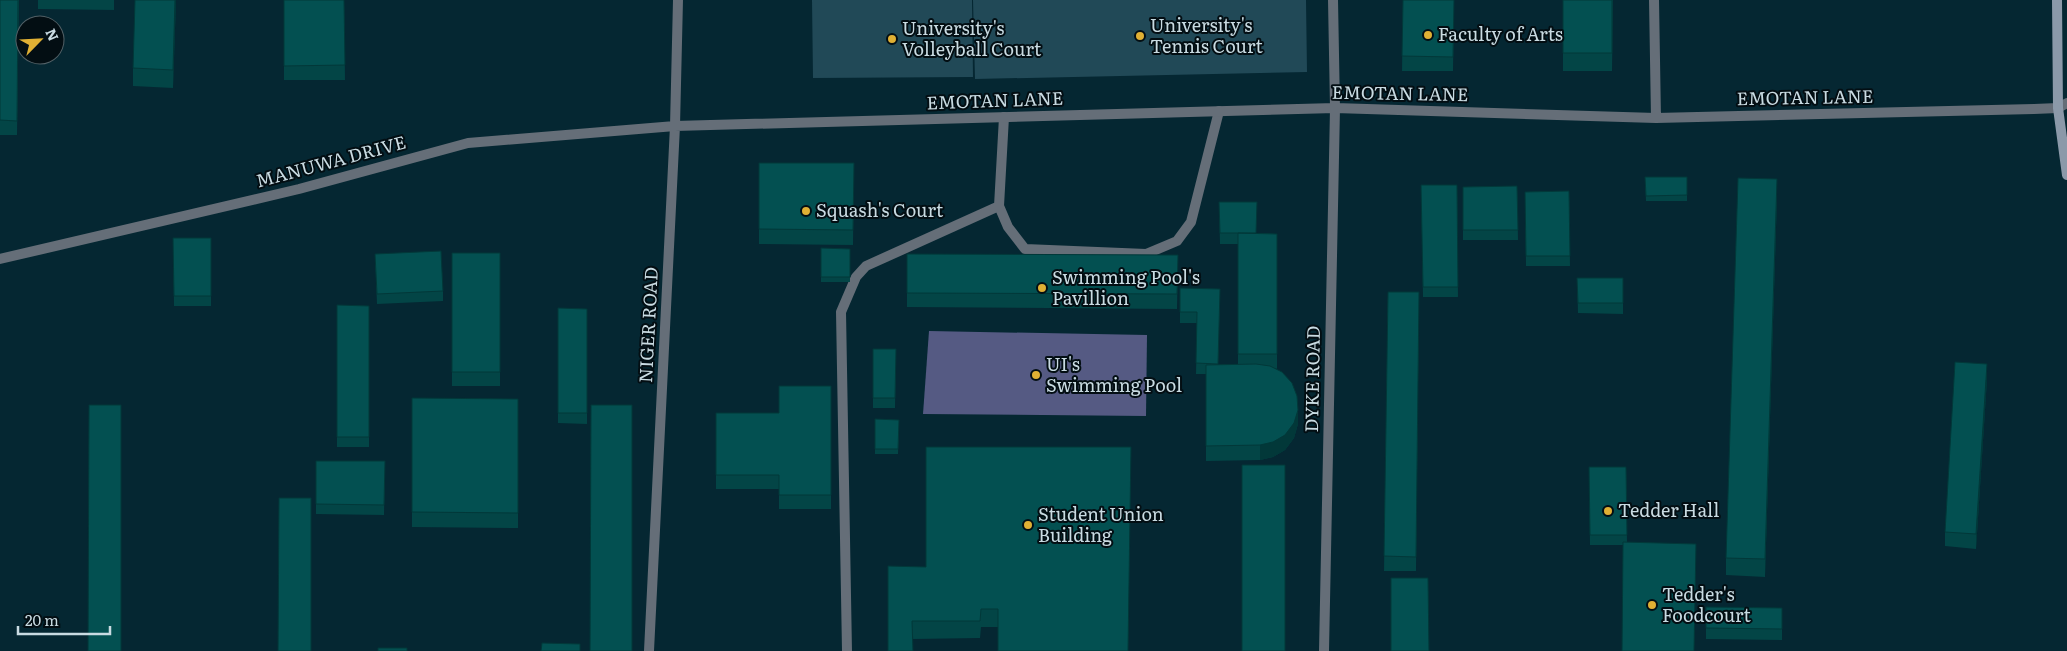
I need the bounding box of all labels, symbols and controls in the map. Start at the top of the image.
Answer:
place label: University's Tennis Court [1150,11,1264,59]
place label: University's Volleyball Court [902,14,1042,62]
north arrow [15,15,65,65]
place label: Faculty of Arts [1438,20,1563,47]
text: N [41,25,64,44]
marker: Faculty of Arts [1422,29,1434,41]
marker: University's Tennis Court [1134,30,1146,42]
marker: University's Volleyball Court [886,33,898,45]
street label: EMOTAN LANE [1331,78,1469,107]
street label: EMOTAN LANE [1736,82,1874,111]
street label: EMOTAN LANE [926,84,1064,115]
street label: MANUWA DRIVE [253,128,409,194]
place label: Squash's Court [816,196,944,223]
marker: Squash's Court [800,205,812,217]
place label: Swimming Pool's Pavillion [1052,263,1200,311]
street label: NIGER ROAD [631,266,664,384]
marker: Swimming Pool's Pavillion [1036,282,1048,294]
street label: DYKE ROAD [1297,325,1326,433]
place label: UI's Swimming Pool [1046,350,1182,398]
marker: UI's Swimming Pool [1030,369,1042,381]
place label: Tedder Hall [1618,496,1719,523]
place label: Student Union Building [1038,500,1164,548]
marker: Tedder Hall [1602,505,1614,517]
marker: Student Union Building [1022,519,1034,531]
place label: Tedder's Foodcourt [1662,580,1752,628]
marker: Tedder's Foodcourt [1646,599,1658,611]
scale bar [18,604,110,636]
text: 20 m [25,608,59,631]

